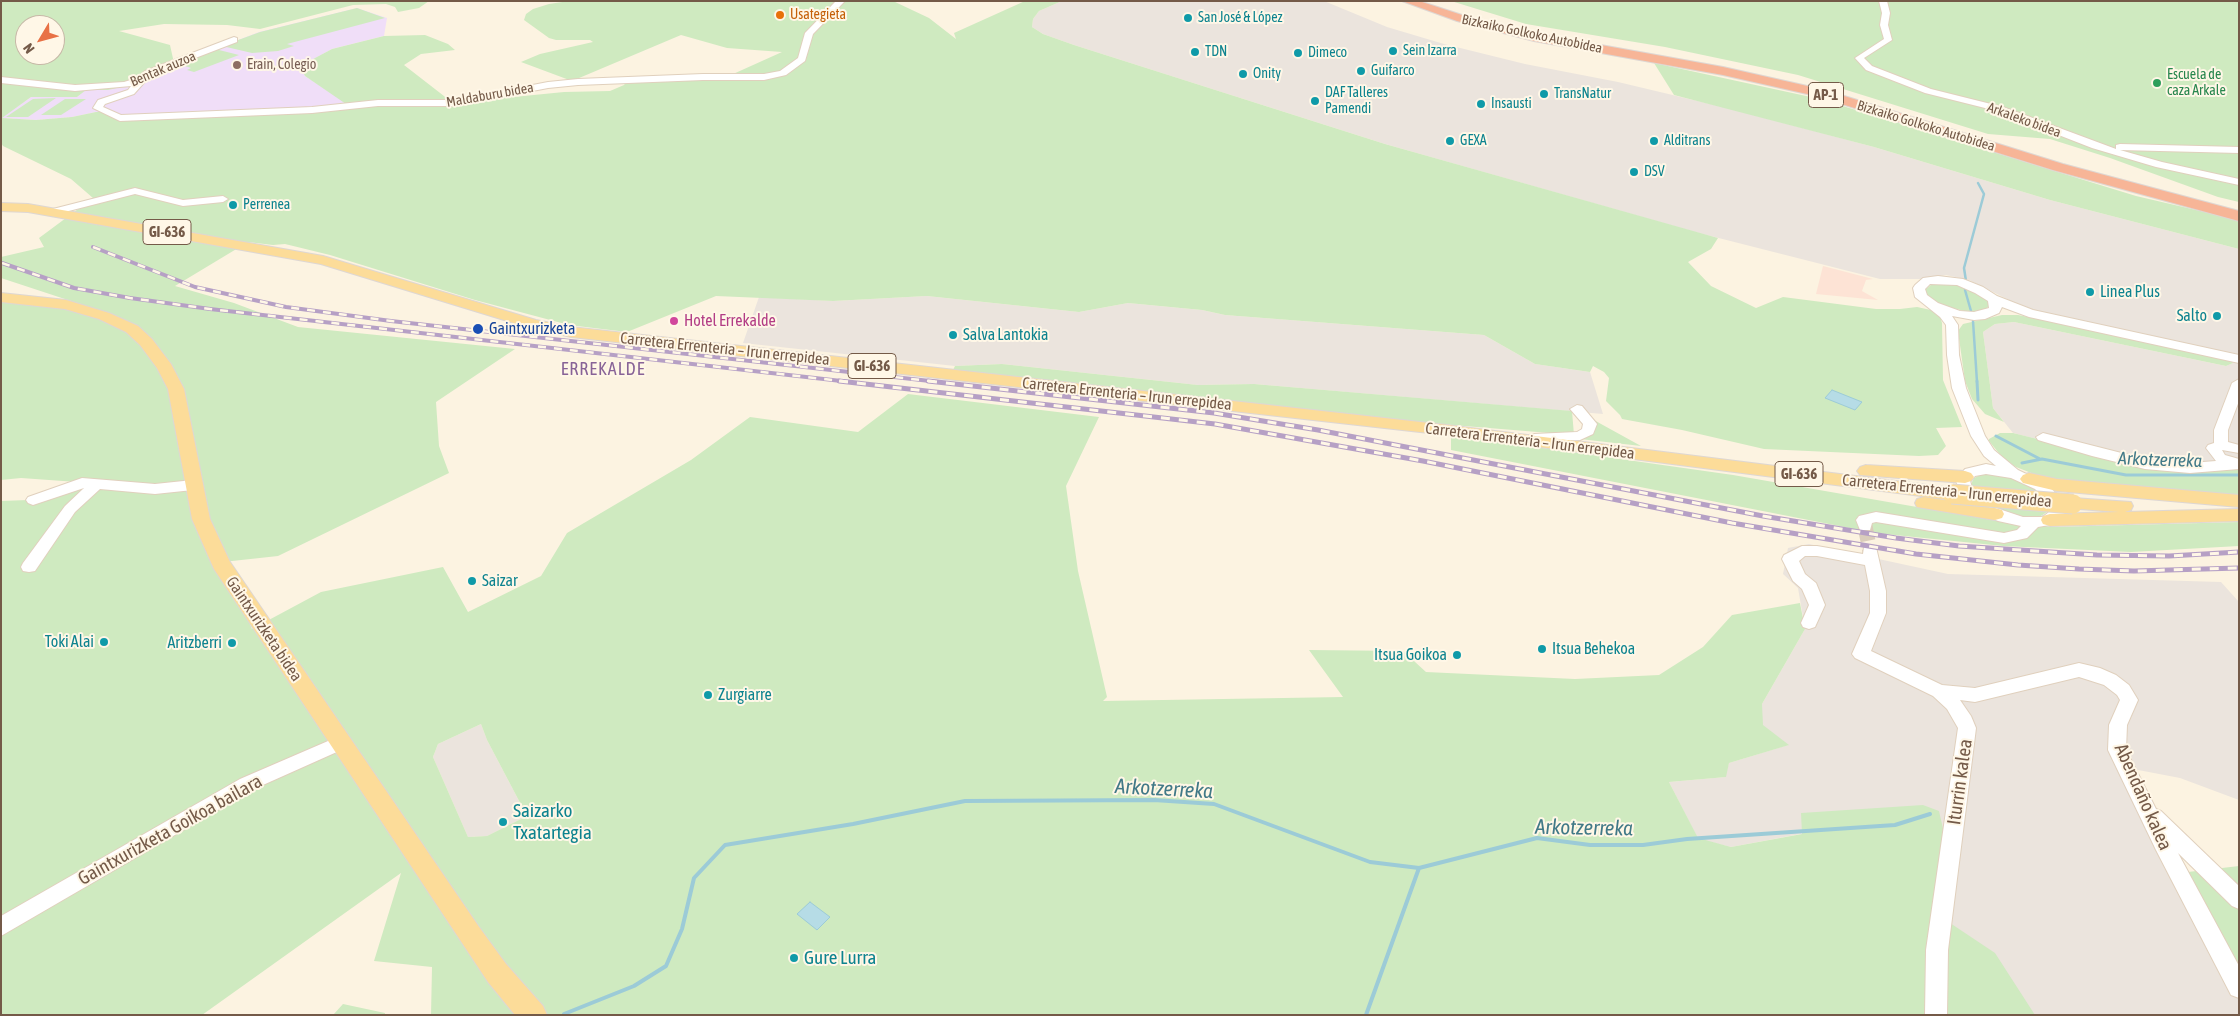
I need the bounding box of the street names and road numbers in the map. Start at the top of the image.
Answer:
street label: Bizkaiko Golkoko Autobidea [1460,11,1604,57]
street label: Bentak auzoa [128,48,198,90]
street label: Maldaburu bidea [445,79,535,111]
road number: AP-1 [1808,82,1844,108]
street label: Bizkaiko Golkoko Autobidea [1855,97,1997,155]
street label: Arkaleko bidea [1985,99,2063,141]
road number: GI-636 [143,220,191,244]
street label: Carretera Errenteria – Irun errepidea [619,328,831,370]
road number: GI-636 [848,354,896,378]
street label: Carretera Errenteria – Irun errepidea [1021,373,1233,415]
street label: Carretera Errenteria – Irun errepidea [1424,419,1636,463]
road number: GI-636 [1775,462,1823,486]
street label: Carretera Errenteria – Irun errepidea [1841,470,2053,512]
street label: Gaintxurizketa bidea [222,573,306,685]
street label: Iturrin kalea [1943,738,1977,826]
street label: Abendaño kalea [2109,740,2177,854]
street label: Gaintxurizketa Goikoa bailara [74,770,266,890]

